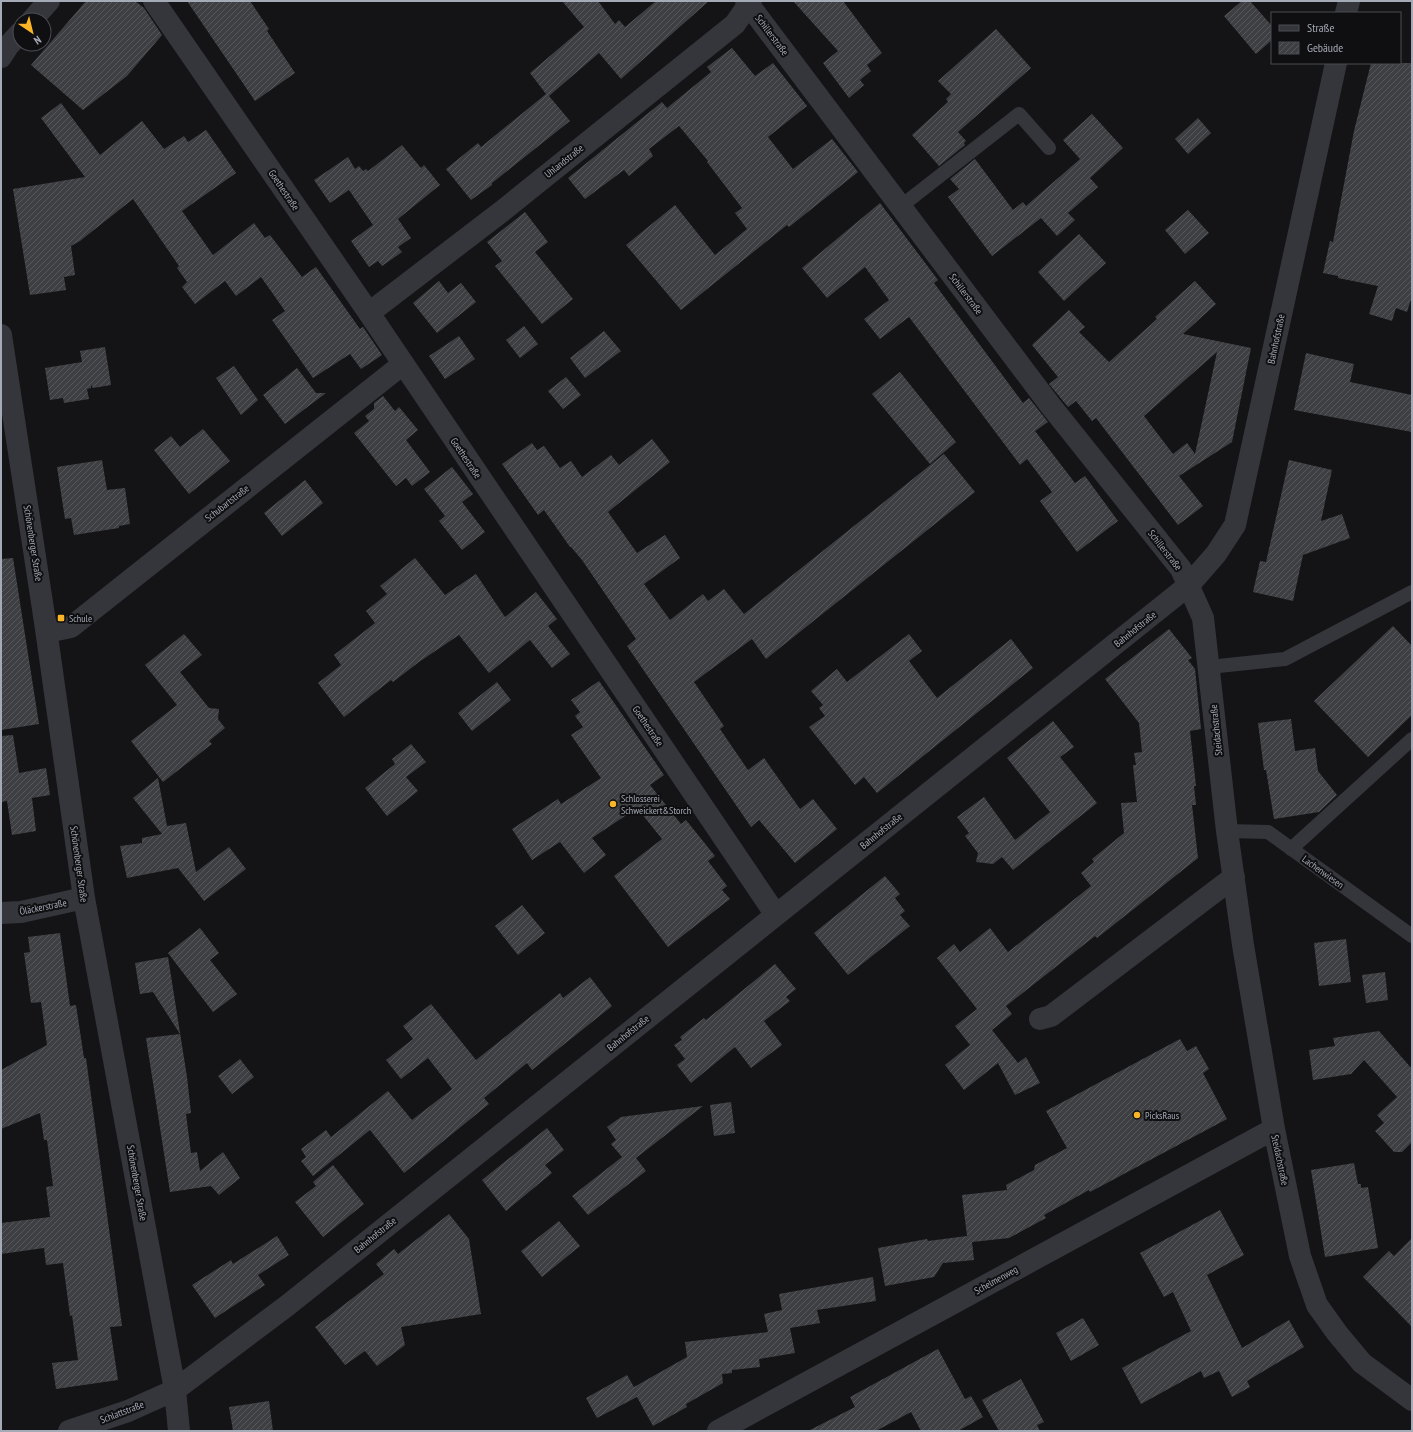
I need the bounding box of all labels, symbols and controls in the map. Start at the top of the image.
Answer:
north arrow [12,12,52,52]
street label: Schillerstraße [752,12,792,58]
legend [1271,12,1401,64]
text: Straße [1307,20,1334,35]
text: N [31,33,44,48]
text: Gebäude [1307,40,1343,55]
street label: Uhlandstraße [542,141,586,181]
street label: Goethestraße [266,167,302,213]
street label: Schillerstraße [946,271,986,317]
street label: Bahnhofstraße [1264,313,1288,365]
street label: Goethestraße [448,435,484,481]
street label: Schubartstraße [202,482,252,524]
street label: Schönenberger Straße [21,504,45,582]
street label: Schillerstraße [1145,527,1185,573]
street label: Bahnhofstraße [1111,608,1159,650]
place label: Schule [69,612,92,625]
marker: Schule [56,613,66,623]
street label: Goethestraße [630,703,666,749]
street label: Steidachstraße [1207,704,1225,756]
place label: Schlosserei Schweickert&Storch [621,792,691,817]
marker: Schlosserei Schweickert&Storch [608,799,618,809]
street label: Bahnhofstraße [857,810,905,852]
street label: Schönenberger Straße [67,825,91,903]
street label: Lachenwiesen [1300,852,1346,892]
street label: Öläckerstraße [18,896,68,918]
street label: Bahnhofstraße [604,1012,652,1054]
place label: PicksRaus [1145,1109,1180,1122]
marker: PicksRaus [1132,1110,1142,1120]
street label: Steidachstraße [1268,1133,1292,1187]
street label: Schönenberger Straße [124,1144,150,1222]
street label: Bahnhofstraße [351,1214,399,1256]
street label: Schelmenweg [972,1263,1020,1297]
street label: Schlattstraße [98,1398,146,1426]

